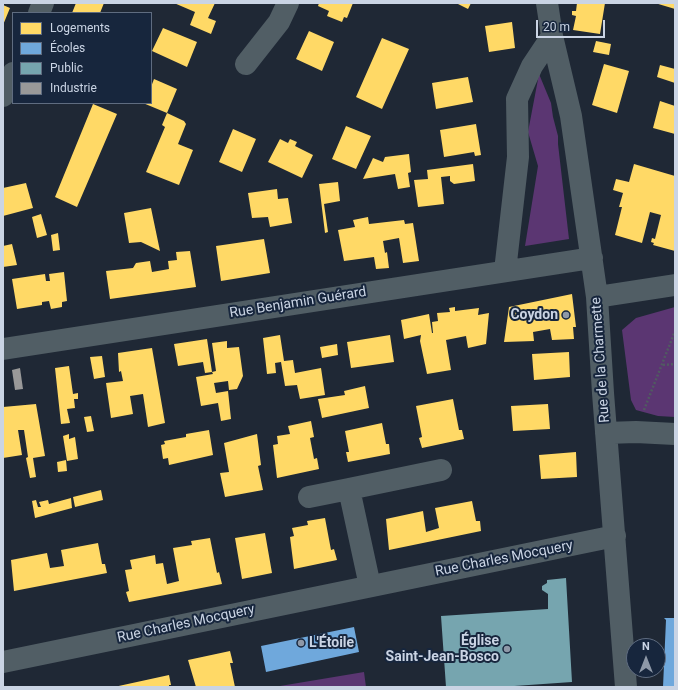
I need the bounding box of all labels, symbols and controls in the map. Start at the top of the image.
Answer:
legend [12,12,152,104]
scale bar [538,12,607,38]
text: 20 m [543,20,570,34]
text: Logements [50,21,110,35]
text: Écoles [50,41,85,55]
text: Public [50,61,83,75]
text: Industrie [50,81,97,95]
street label: Rue Benjamin Guérard [228,284,368,322]
street label: Rue de la Charmette [588,297,614,423]
place label: Coydon [510,307,558,323]
marker: Coydon [561,310,571,320]
street label: Rue Charles Mocquery [434,537,574,581]
street label: Rue Charles Mocquery [116,601,256,647]
place label: Église Saint-Jean-Bosco [386,633,499,666]
place label: L'Étoile [309,635,354,651]
marker: L'Étoile [296,638,306,648]
north arrow [626,638,666,678]
text: N [642,640,650,653]
marker: Église Saint-Jean-Bosco [502,644,512,654]

